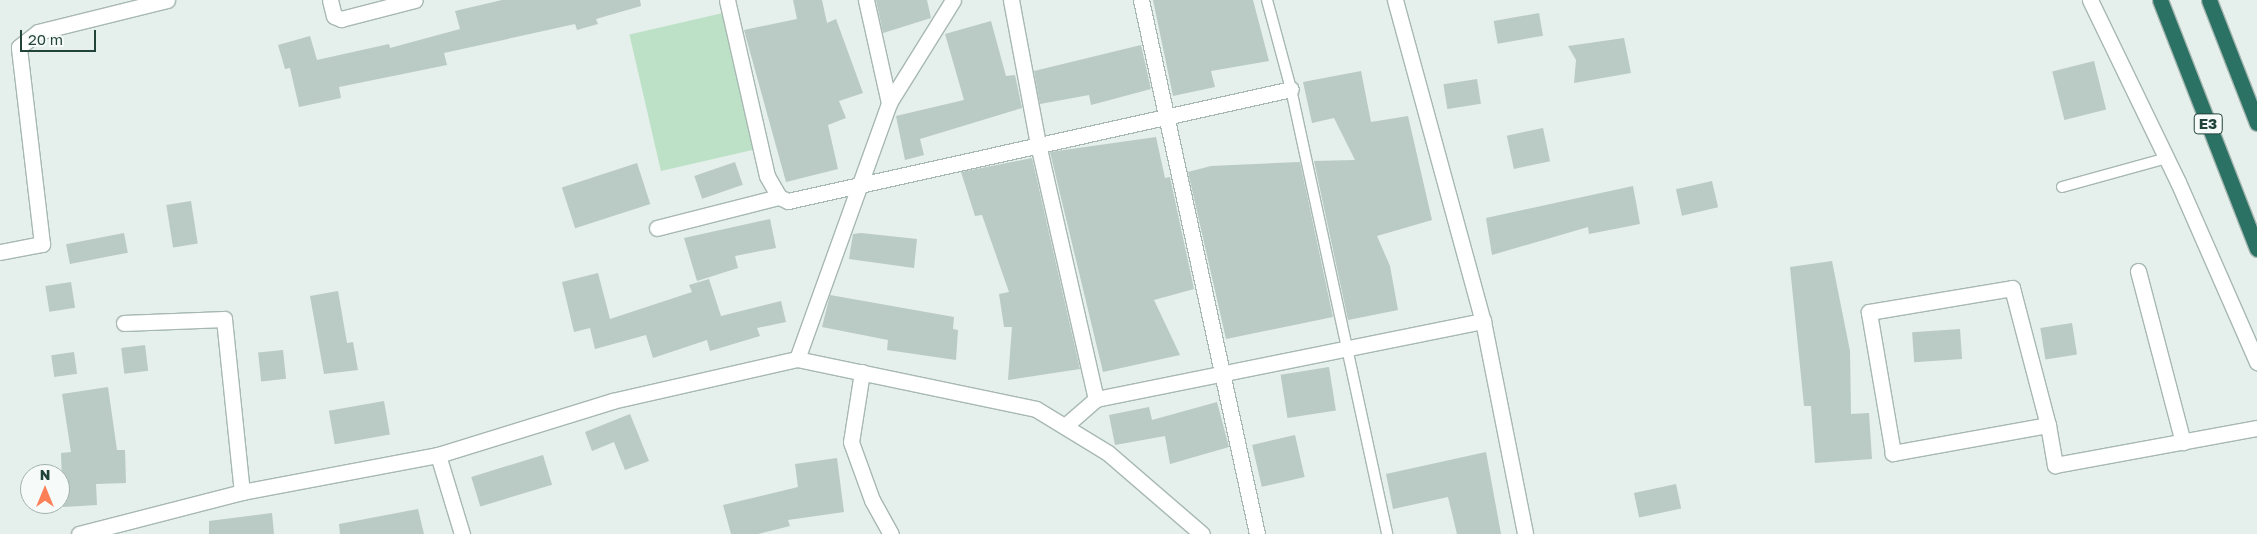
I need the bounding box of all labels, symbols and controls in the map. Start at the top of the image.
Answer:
scale bar [22,20,99,52]
text: 20 m [28,30,63,48]
road number: E3 [2193,112,2223,136]
north arrow [20,464,70,514]
text: N [40,466,50,483]

